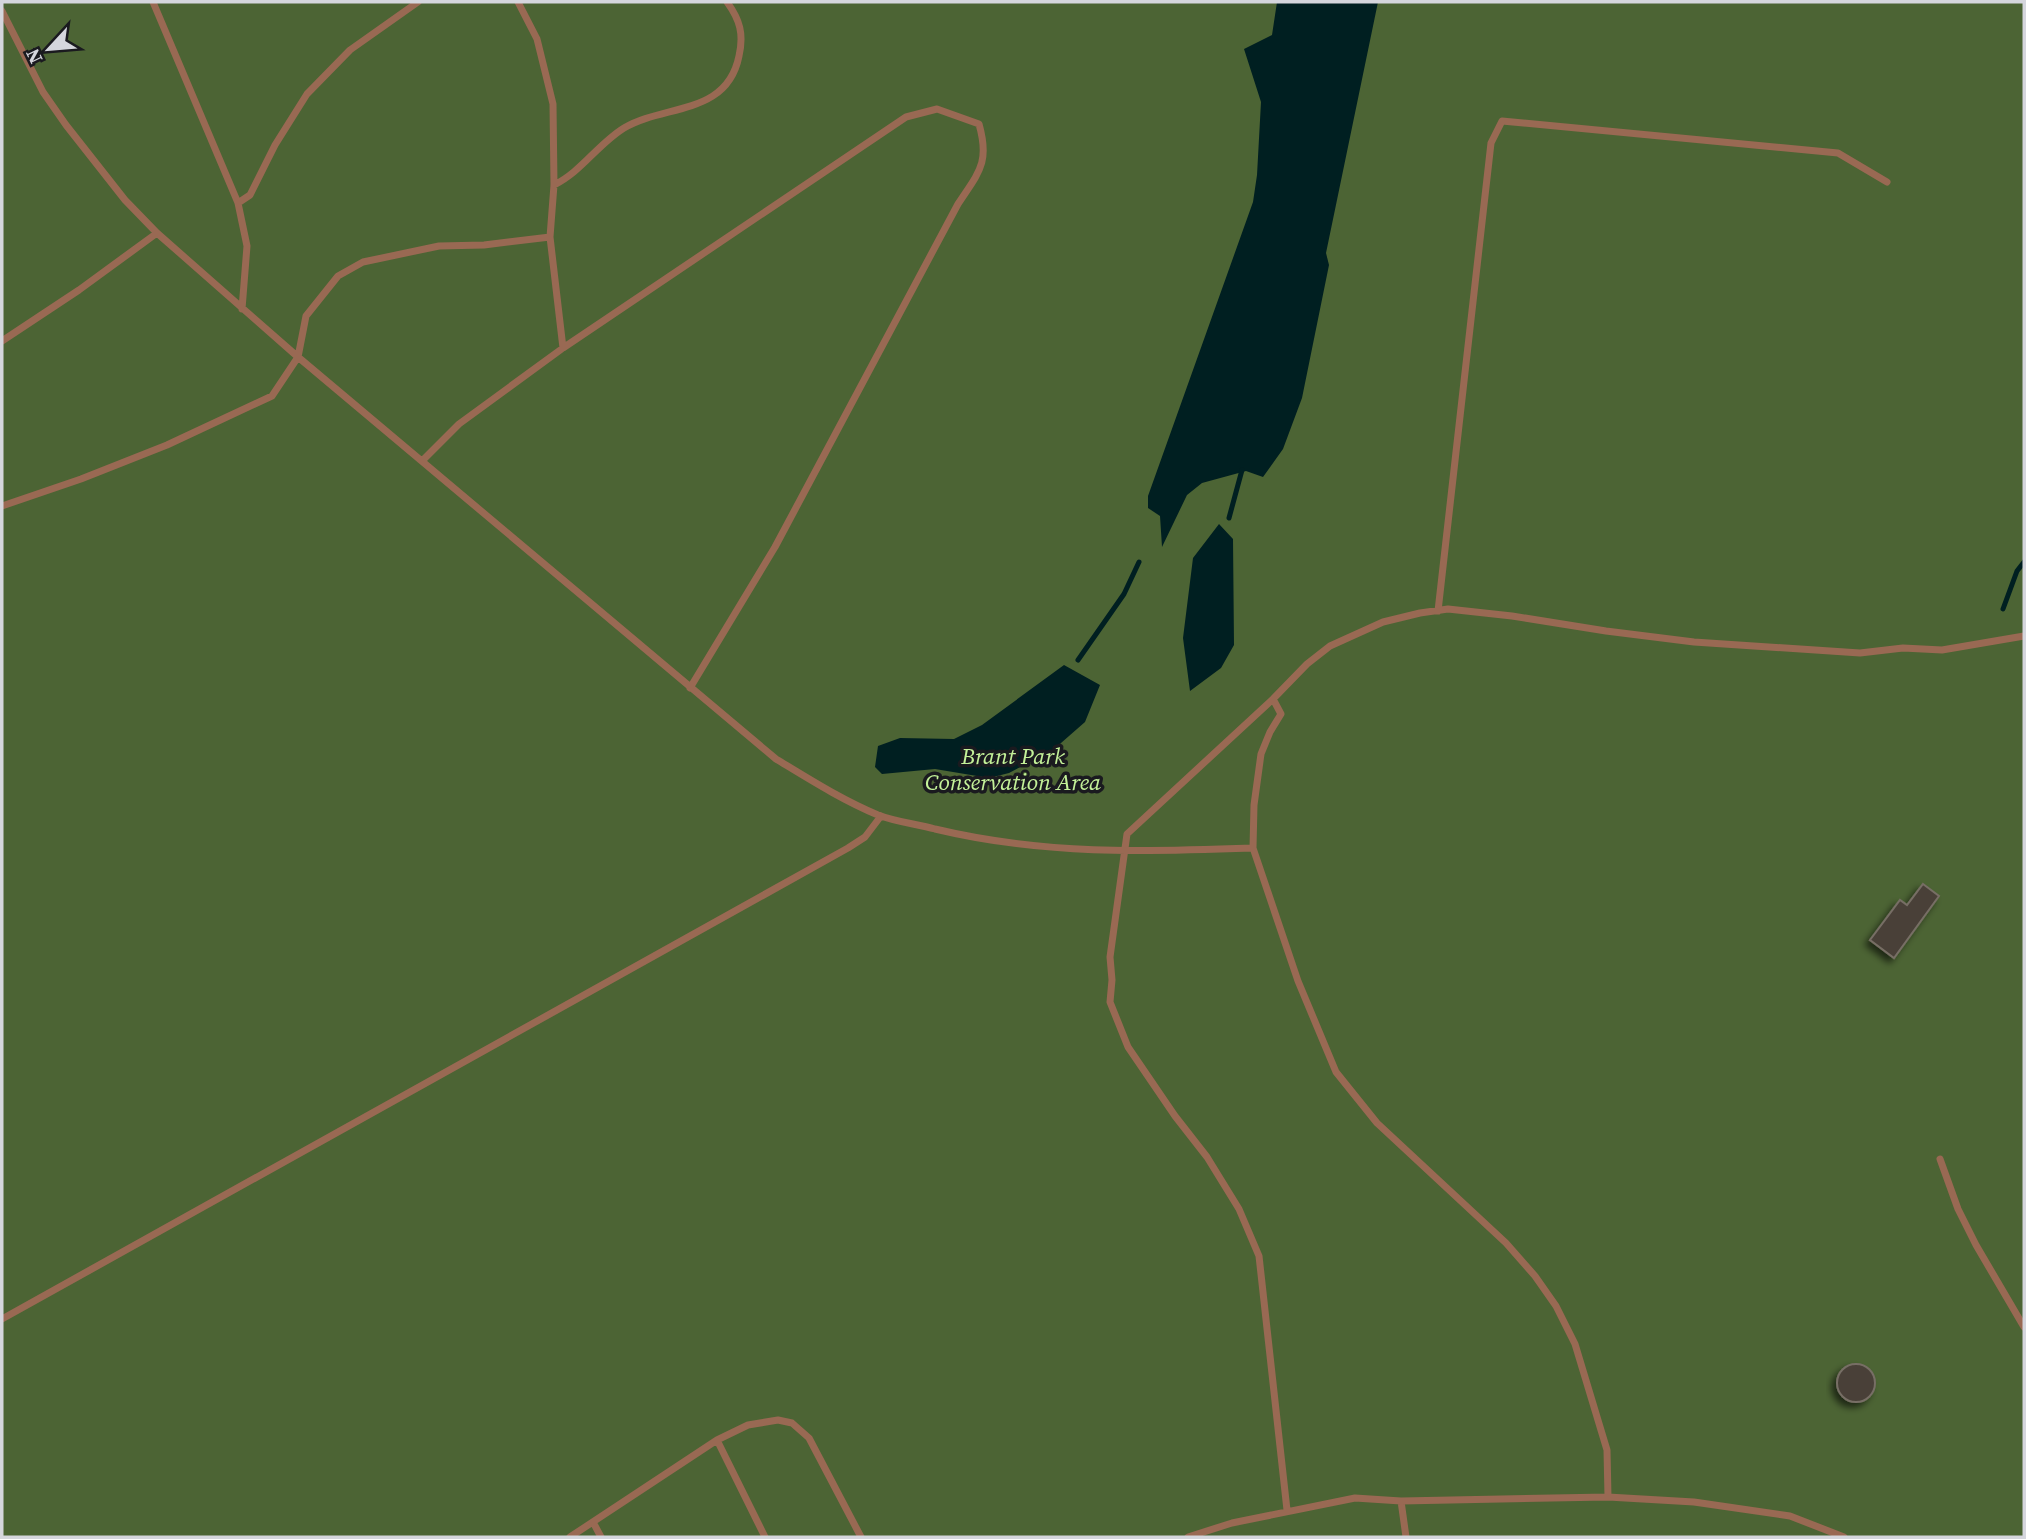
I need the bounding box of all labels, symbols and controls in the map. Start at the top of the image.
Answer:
north arrow [14,14,84,84]
text: N [19,44,48,68]
park label: Brant Park Conservation Area [925,740,1101,798]

